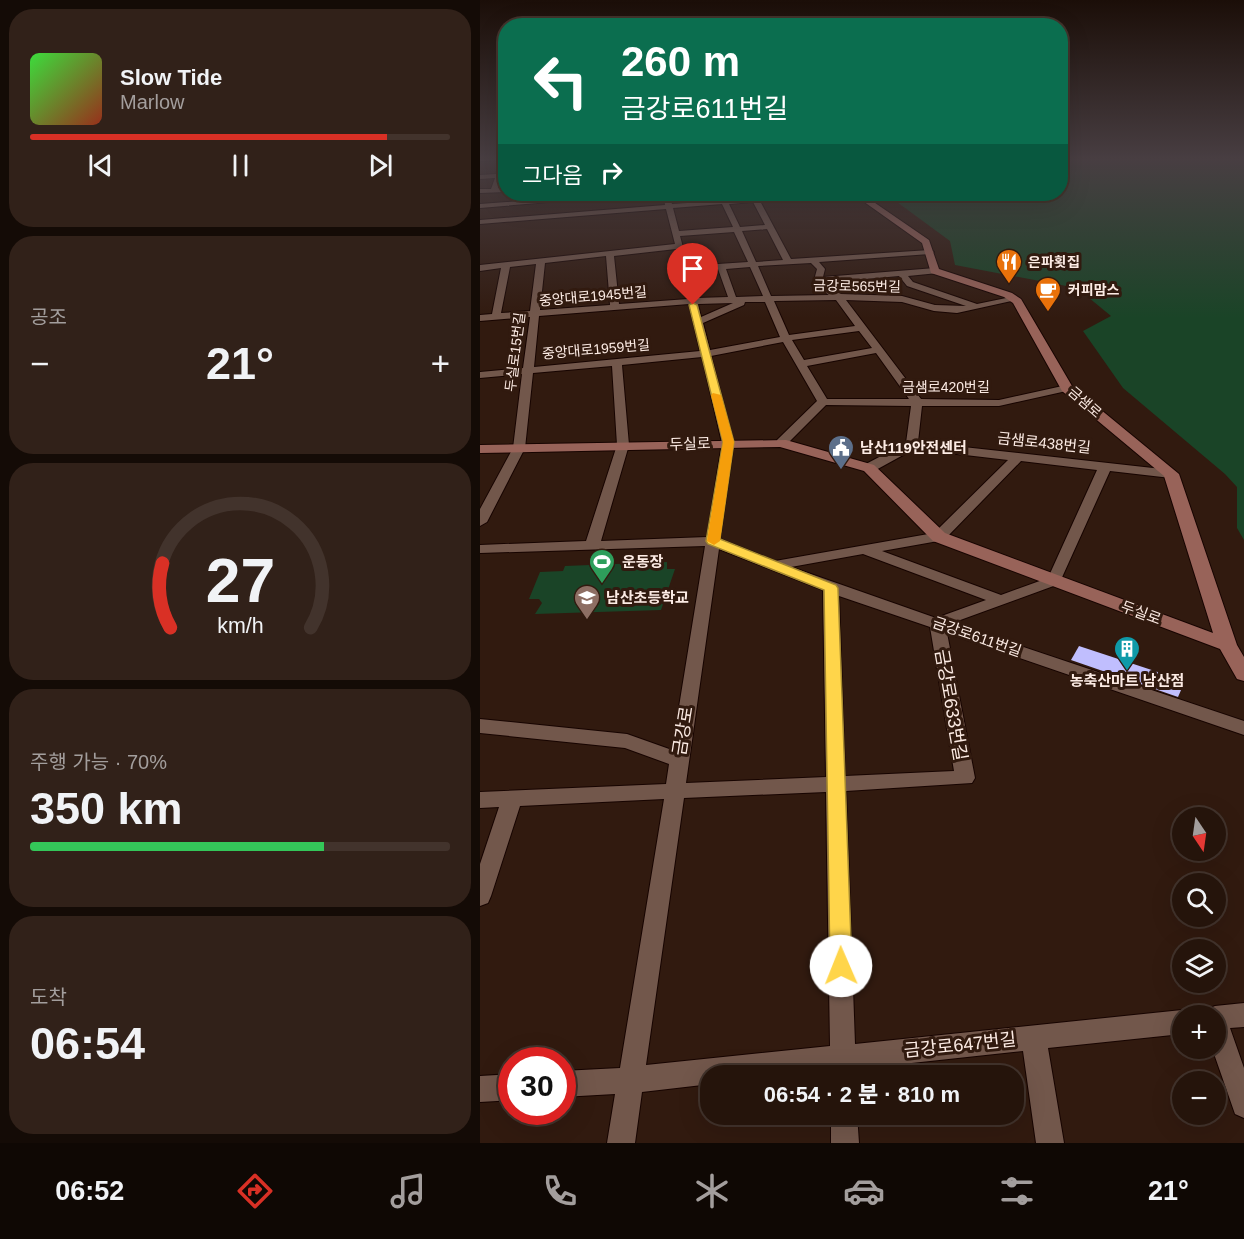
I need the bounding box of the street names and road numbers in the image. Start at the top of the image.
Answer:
street label: 금강로565번길 [813,277,901,295]
street label: 중앙대로1945번길 [538,283,648,309]
street label: 두실로15번길 [502,311,528,393]
street label: 중앙대로1959번길 [541,336,651,362]
street label: 금샘로420번길 [902,379,990,395]
street label: 금샘로 [1065,383,1105,421]
street label: 금샘로438번길 [996,429,1092,456]
street label: 두실로 [669,434,711,453]
street label: 두실로 [1119,597,1164,628]
street label: 금강로611번길 [930,613,1024,660]
street label: 금강로633번길 [931,648,971,762]
street label: 금강로 [669,705,697,757]
street label: 금강로647번길 [903,1029,1017,1061]

